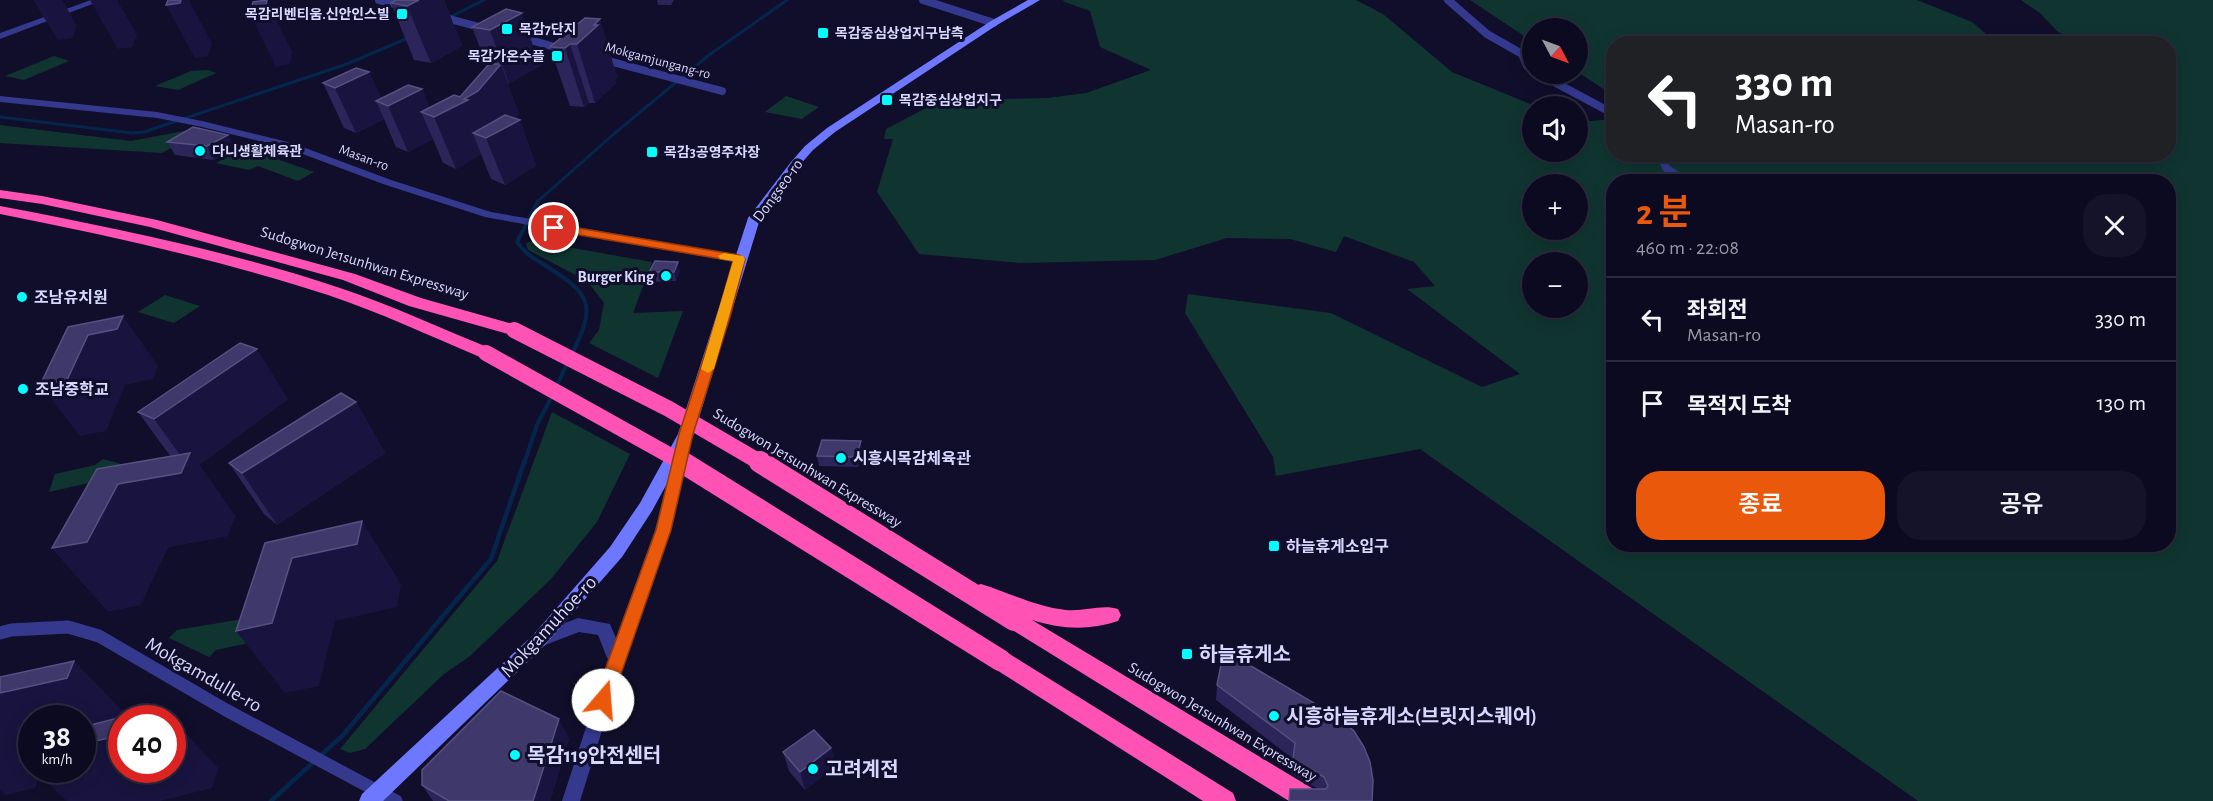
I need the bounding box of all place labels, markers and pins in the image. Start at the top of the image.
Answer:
place label: 목감리벤티움.신안인스빌 [245,7,390,22]
marker: 목감리벤티움.신안인스빌 [395,7,409,21]
marker: 목감7단지 [500,22,514,36]
place label: 목감7단지 [519,22,577,37]
marker: 목감중심상업지구남측 [816,26,830,40]
place label: 목감중심상업지구남측 [835,26,964,41]
place label: 목감가온수플 [468,49,545,64]
marker: 목감가온수플 [550,49,564,63]
marker: 목감중심상업지구 [880,93,894,107]
place label: 목감중심상업지구 [899,93,1002,108]
place label: 다니생활체육관 [212,143,302,159]
marker: 다니생활체육관 [193,144,207,158]
marker: 목감3공영주차장 [645,145,659,159]
place label: 목감3공영주차장 [664,145,760,160]
pin [528,202,579,253]
place label: Burger King [578,269,655,285]
marker: Burger King [659,269,673,283]
place label: 조남유치원 [34,289,108,306]
marker: 조남유치원 [15,290,29,304]
place label: 조남중학교 [35,380,109,398]
marker: 조남중학교 [16,382,30,396]
place label: 시흥시목감체육관 [853,450,971,467]
marker: 시흥시목감체육관 [834,451,848,465]
place label: 하늘휴게소입구 [1286,538,1389,555]
marker: 하늘휴게소입구 [1267,539,1281,553]
place label: 하늘휴게소 [1199,644,1291,665]
marker: 하늘휴게소 [1180,647,1194,661]
place label: 시흥하늘휴게소(브릿지스퀘어) [1286,706,1537,727]
marker: 시흥하늘휴게소(브릿지스퀘어) [1267,709,1281,723]
place label: 목감119안전센터 [527,745,661,766]
marker: 목감119안전센터 [508,748,522,762]
place label: 고려계전 [825,759,899,780]
marker: 고려계전 [806,762,820,776]

